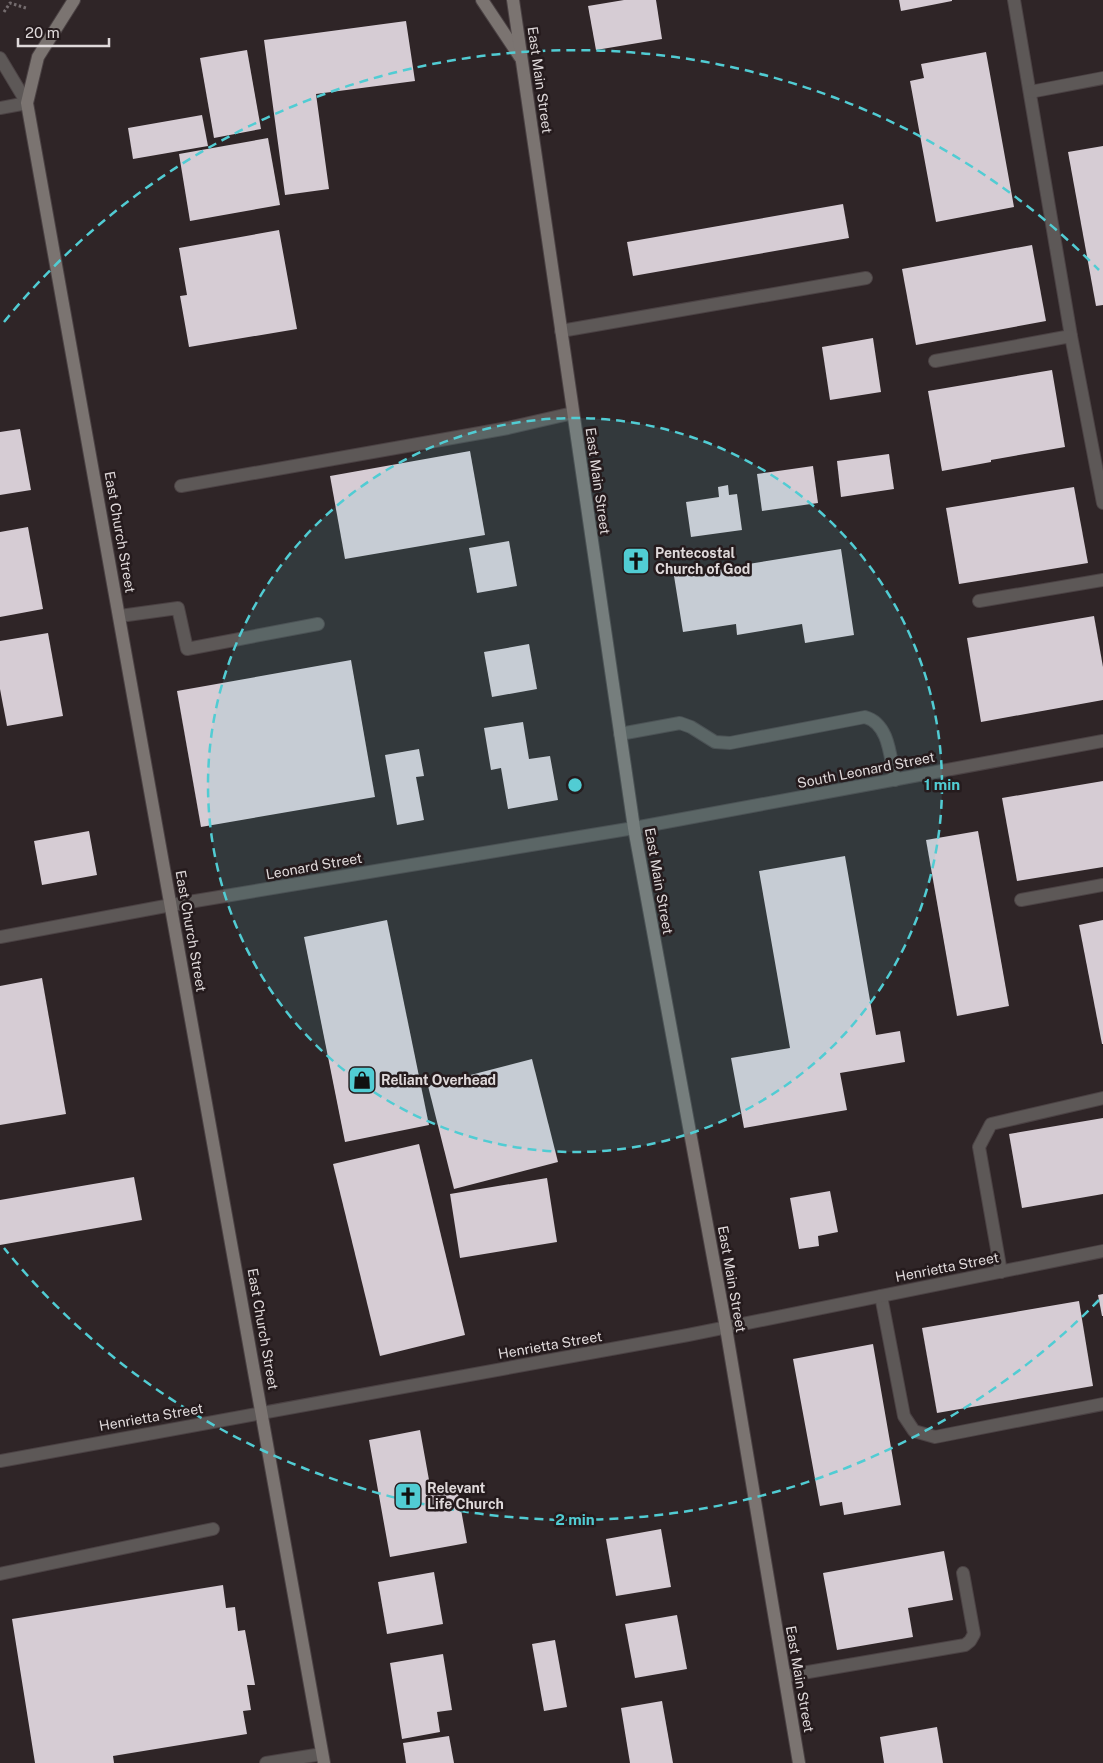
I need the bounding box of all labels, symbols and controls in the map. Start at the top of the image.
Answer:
scale bar [18,15,109,47]
text: 20 m [25,24,60,41]
street label: East Main Street [525,25,555,135]
street label: East Main Street [583,426,613,536]
street label: East Church Street [101,470,139,594]
place label: Pentecostal Church of God [655,545,750,577]
church icon: Pentecostal Church of God [621,546,651,576]
street label: South Leonard Street [796,749,936,791]
centre of rings [566,776,584,794]
text: 1 min [924,776,960,793]
street label: East Main Street [642,826,676,936]
street label: Leonard Street [265,850,363,882]
street label: East Church Street [172,869,210,993]
shop icon: Reliant Overhead [347,1065,377,1095]
place label: Reliant Overhead [381,1072,496,1088]
street label: East Main Street [715,1224,749,1334]
street label: Henrietta Street [894,1249,1000,1285]
street label: East Church Street [244,1267,282,1391]
street label: Henrietta Street [497,1328,603,1362]
street label: Henrietta Street [98,1400,204,1434]
place label: Relevant Life Church [427,1480,504,1512]
church icon: Relevant Life Church [393,1481,423,1511]
text: 2 min [555,1511,595,1528]
street label: East Main Street [783,1624,817,1734]

